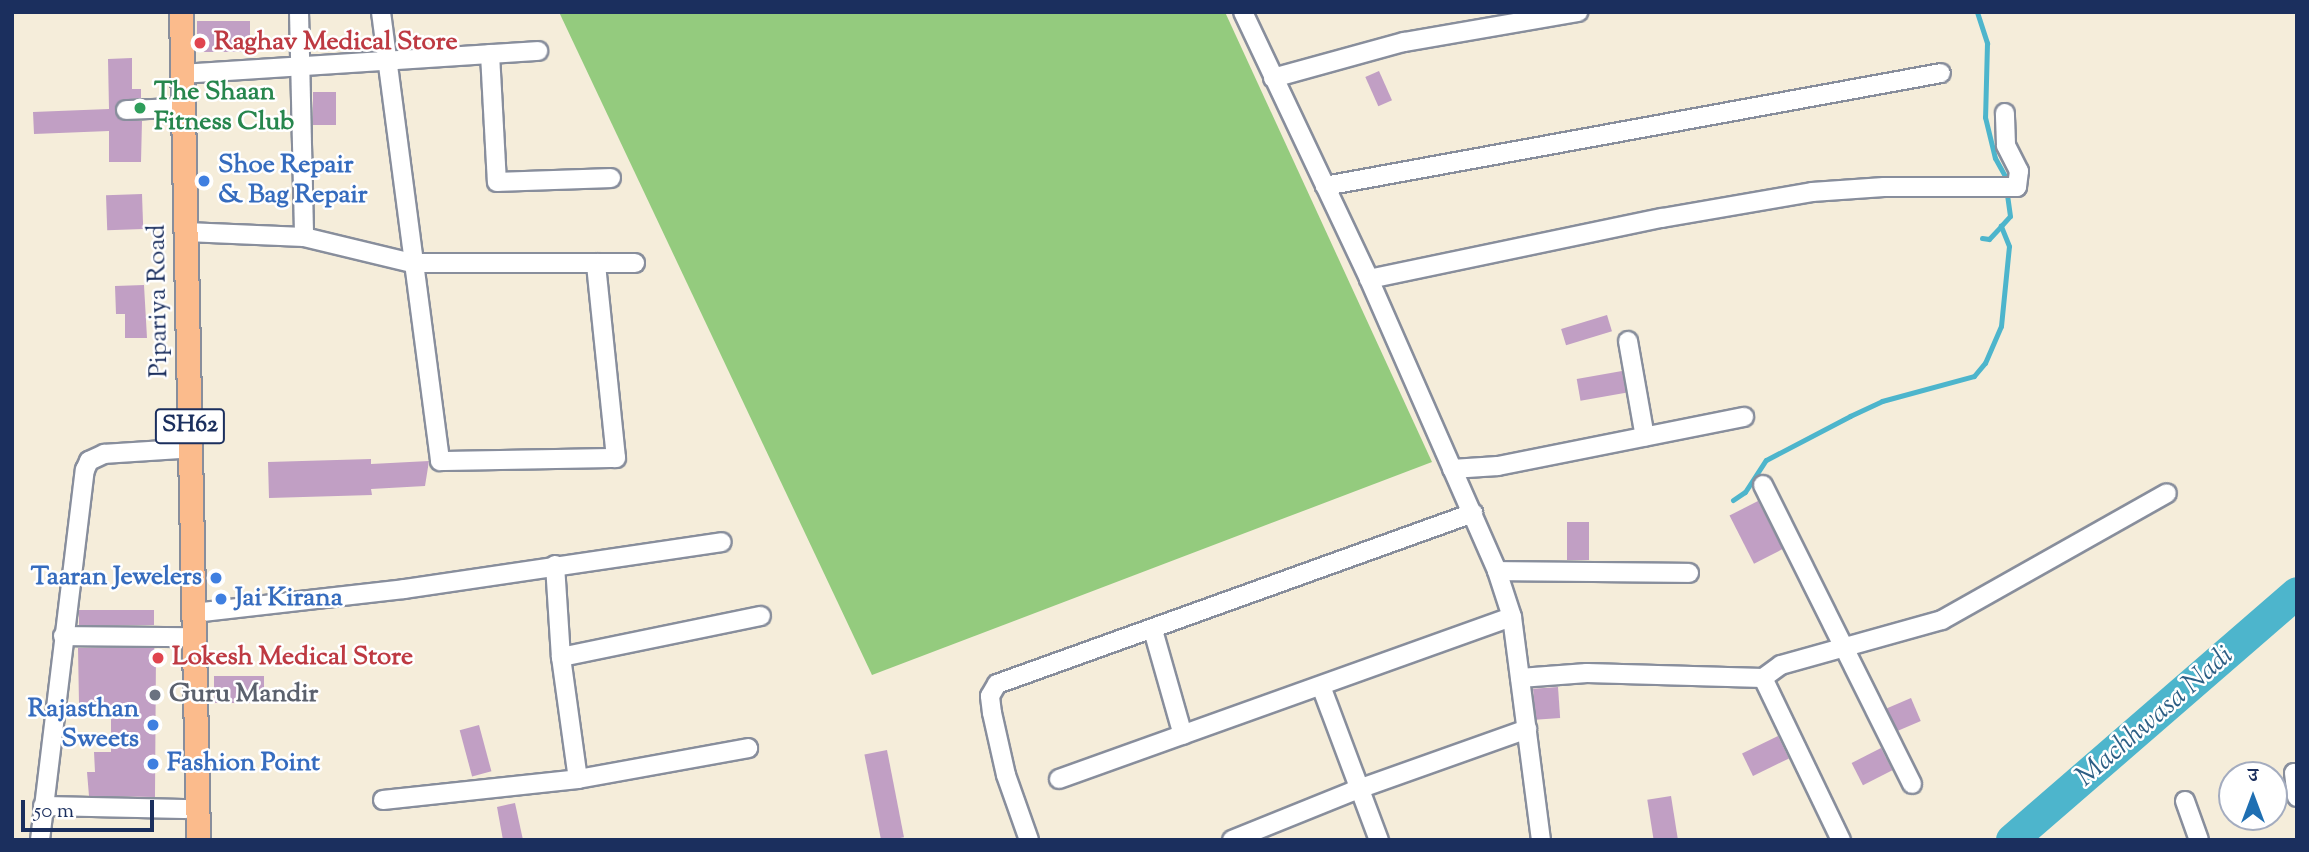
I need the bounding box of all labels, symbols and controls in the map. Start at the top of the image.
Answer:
place label: Raghav Medical Store [214,27,458,59]
marker: Raghav Medical Store [192,35,208,51]
place label: The Shaan Fitness Club [154,77,294,138]
marker: The Shaan Fitness Club [132,100,148,116]
place label: Shoe Repair & Bag Repair [218,150,368,212]
marker: Shoe Repair & Bag Repair [196,173,212,189]
street label: Pipariya Road [142,224,176,378]
road number: SH62 [153,405,227,446]
place label: Taaran Jewelers [31,562,202,594]
marker: Taaran Jewelers [208,570,224,586]
place label: Jai Kirana [235,583,343,615]
marker: Jai Kirana [213,591,229,607]
water label: Machhwasa Nadi [2069,640,2241,794]
place label: Lokesh Medical Store [172,642,413,674]
marker: Lokesh Medical Store [150,650,166,666]
place label: Guru Mandir [169,679,318,711]
marker: Guru Mandir [147,687,163,703]
place label: Rajasthan Sweets [28,694,139,756]
marker: Rajasthan Sweets [145,717,161,733]
place label: Fashion Point [167,748,320,780]
marker: Fashion Point [145,756,161,772]
north arrow [2218,761,2288,831]
text: उ [2248,763,2258,790]
scale bar [24,786,158,830]
text: 50 m [34,797,74,827]

